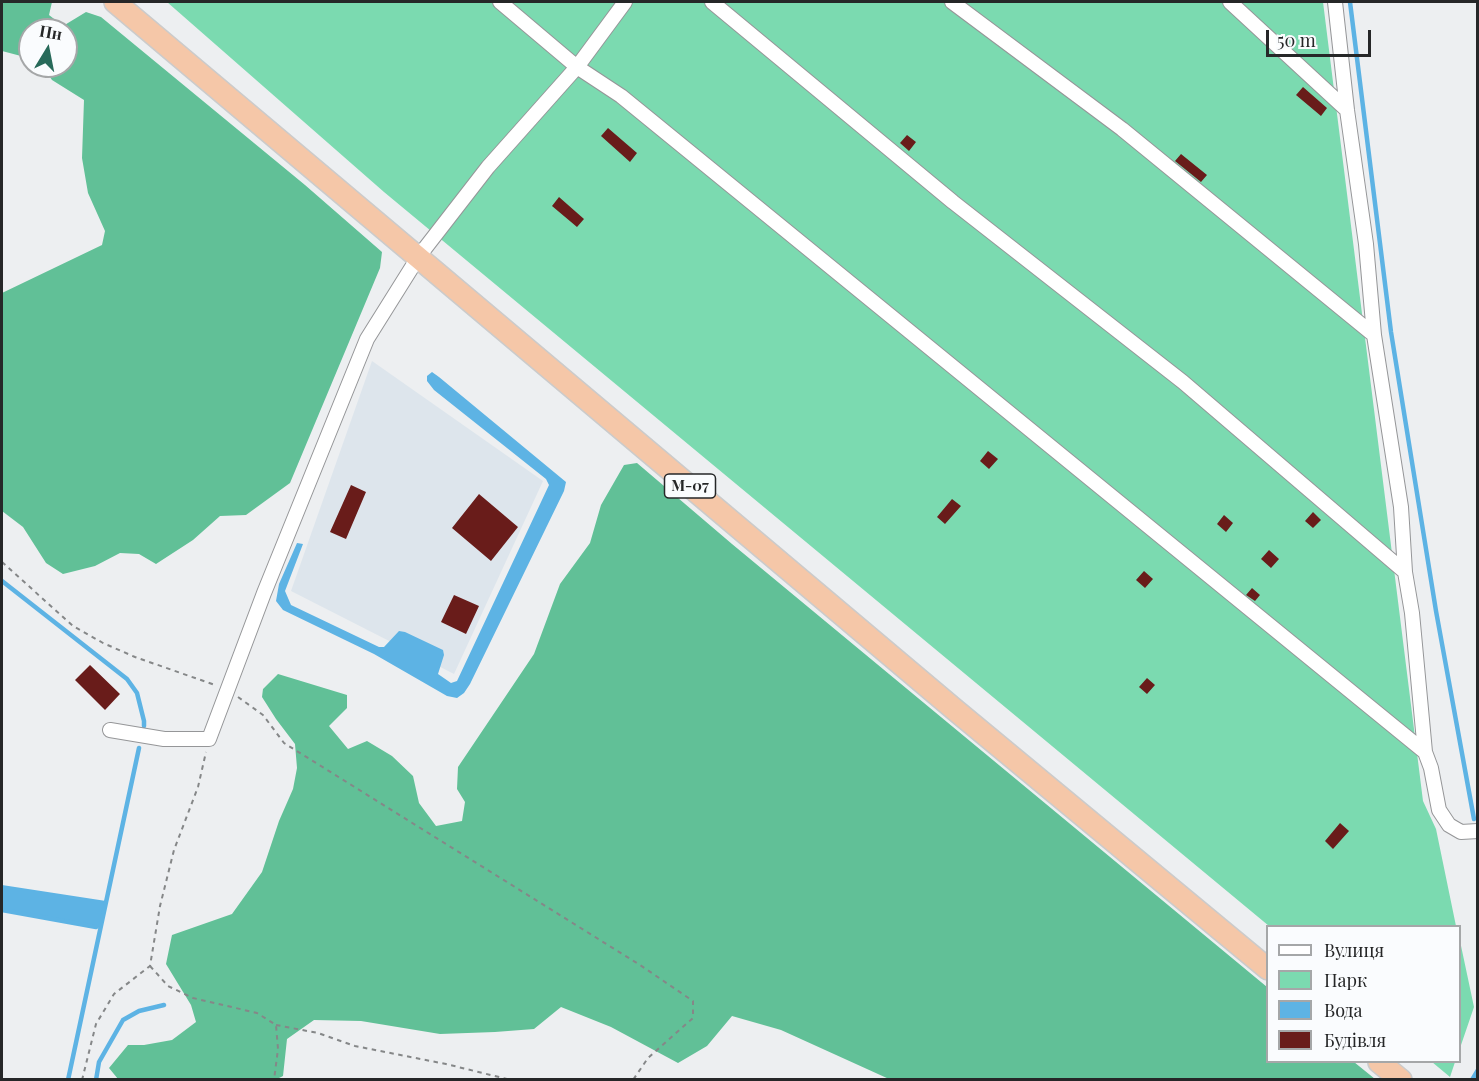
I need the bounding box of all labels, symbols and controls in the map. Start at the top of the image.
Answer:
north arrow [18,18,78,78]
scale bar [1269,18,1374,56]
text: Пн [38,19,64,44]
text: 50 m [1277,28,1316,52]
road number: М-07 [664,474,716,498]
legend [1266,925,1461,1063]
text: Вулиця [1324,938,1384,962]
text: Парк [1324,968,1367,992]
text: Вода [1324,998,1362,1022]
text: Будівля [1324,1028,1386,1052]

